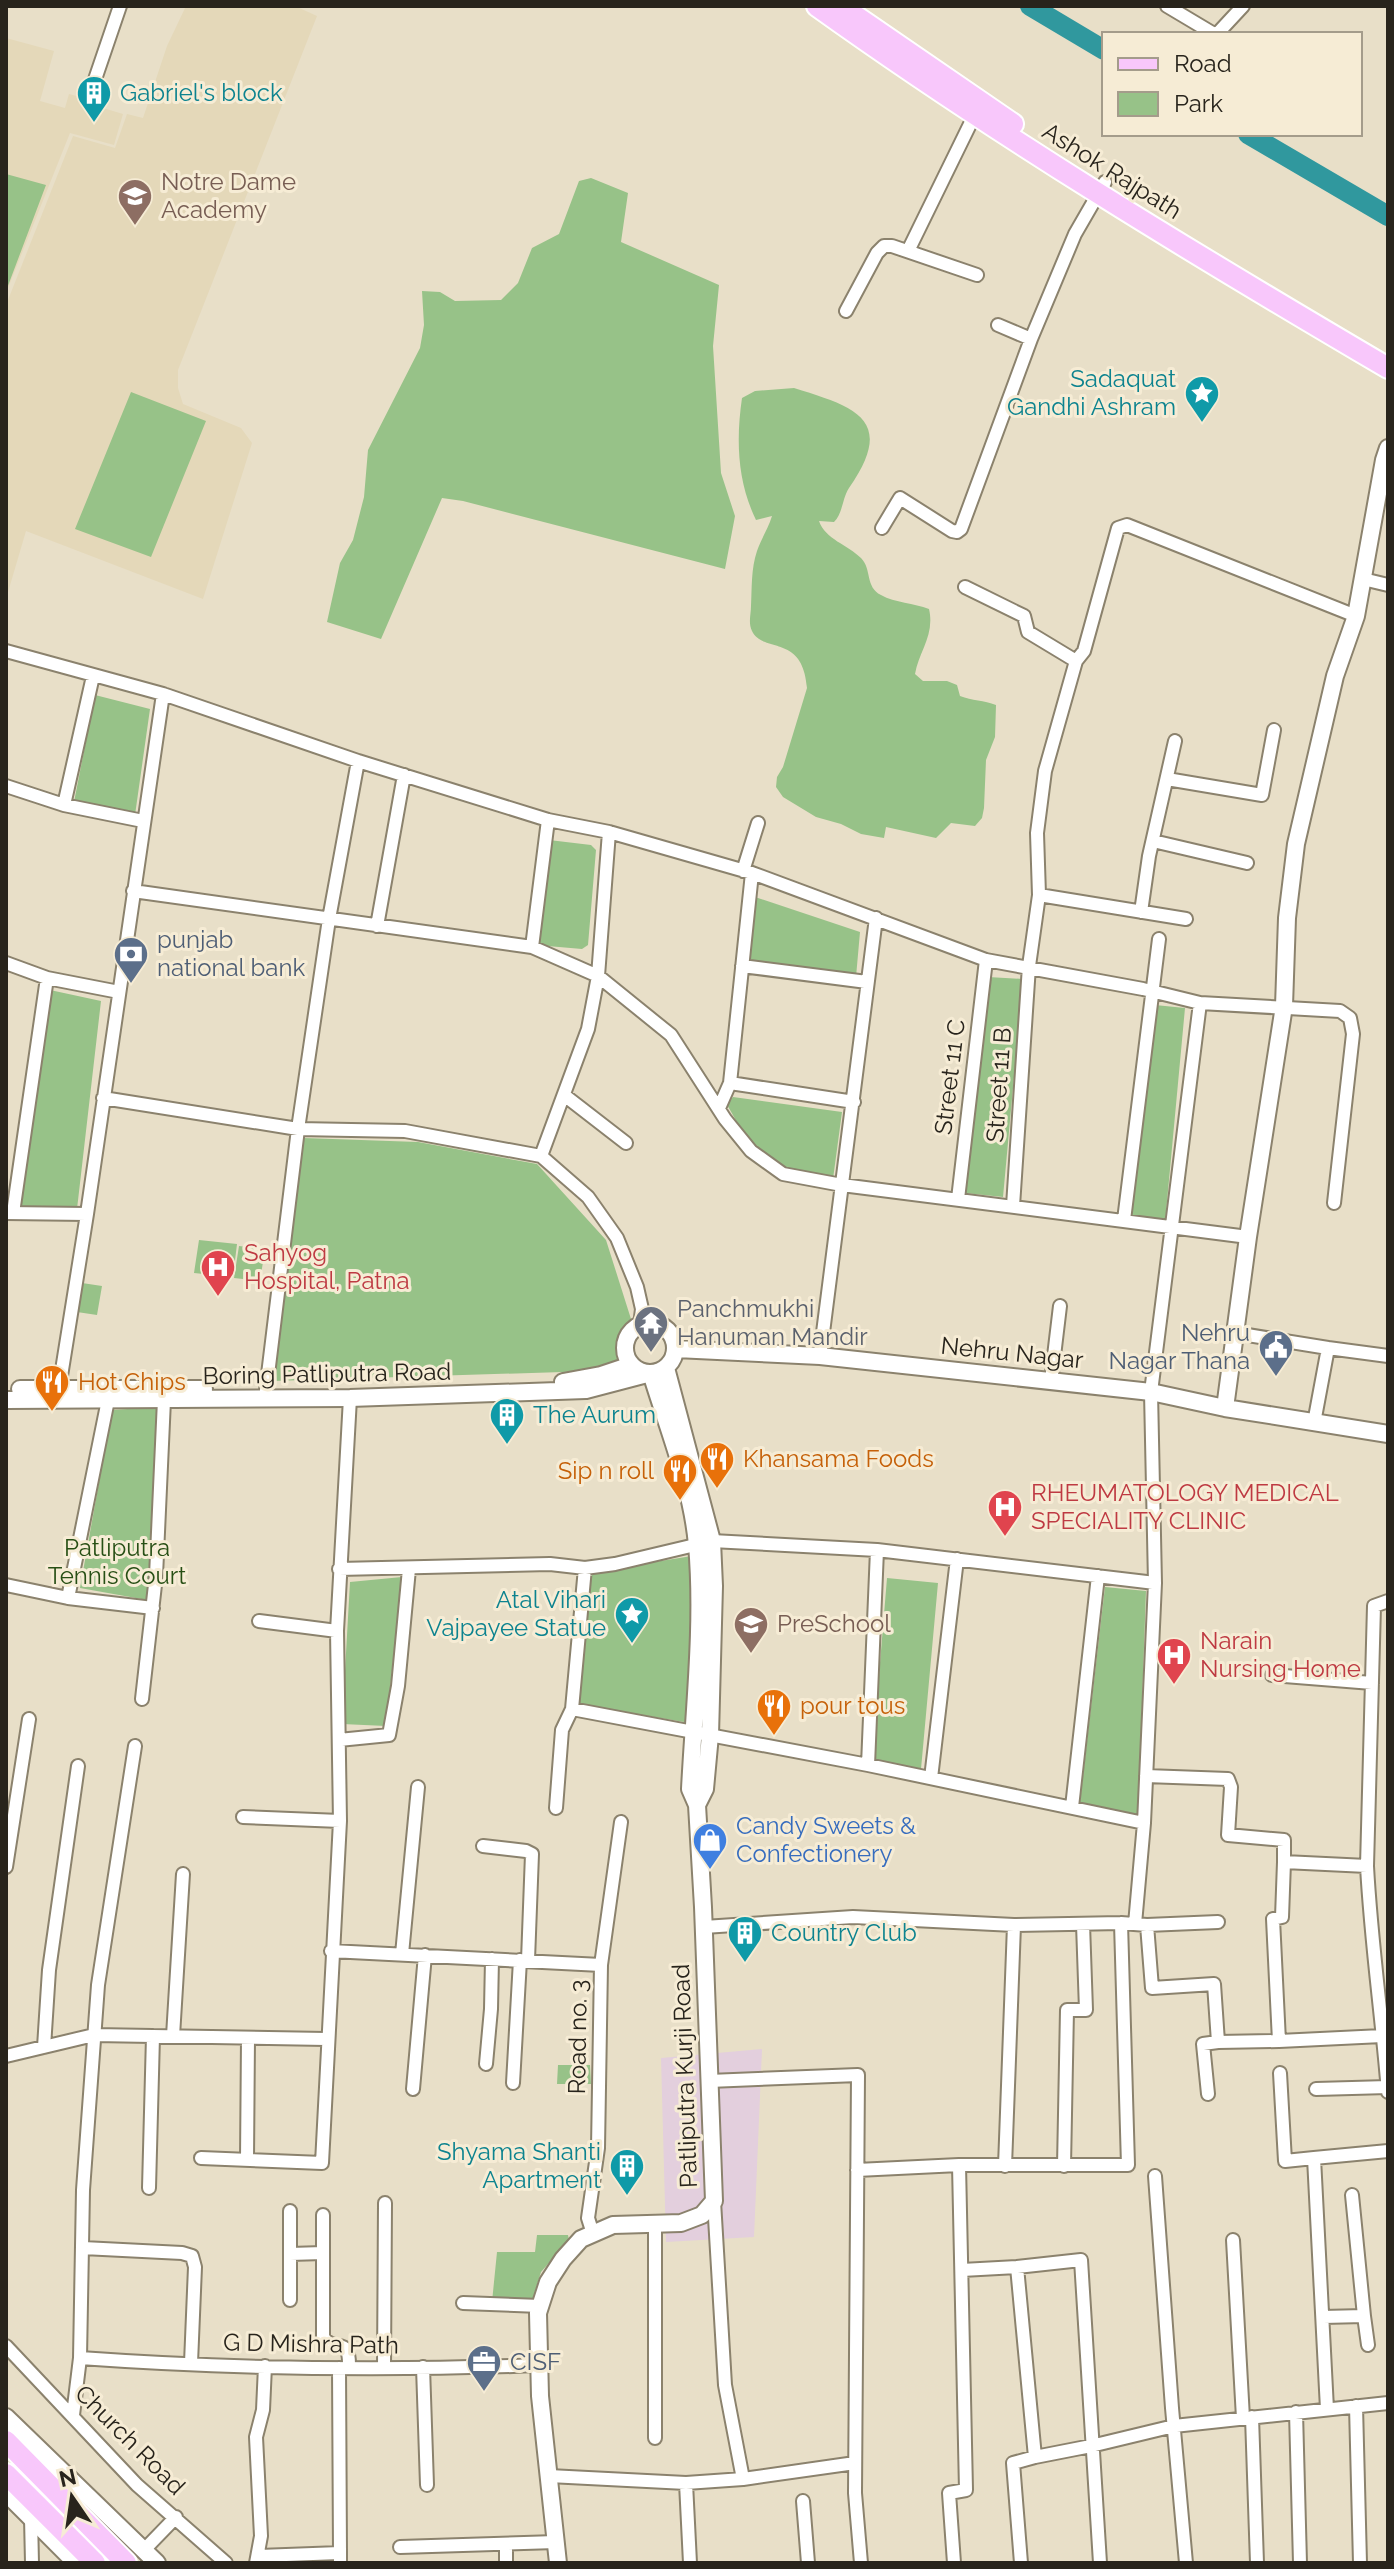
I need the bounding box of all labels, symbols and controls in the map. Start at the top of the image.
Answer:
legend [1102,32,1362,136]
text: Road [1174,49,1232,78]
building icon: Gabriel's block [75,74,113,124]
place label: Gabriel's block [120,78,283,107]
text: Park [1174,89,1223,118]
street label: Ashok Rajpath [1037,116,1187,225]
place label: Notre Dame Academy [161,167,296,224]
school or university icon: Notre Dame Academy [116,177,154,227]
place label: Sadaquat Gandhi Ashram [1007,364,1176,421]
place icon: Sadaquat Gandhi Ashram [1183,374,1221,424]
place label: punjab national bank [157,925,305,982]
bank icon: punjab national bank [112,935,150,985]
street label: Street 11 C [928,1018,971,1136]
street label: Street 11 B [980,1026,1017,1143]
place label: Sahyog Hospital, Patna [244,1238,409,1295]
hospital icon: Sahyog Hospital, Patna [199,1248,237,1298]
place label: Panchmukhi Hanuman Mandir [677,1294,868,1351]
temple icon: Panchmukhi Hanuman Mandir [632,1304,670,1354]
place label: Nehru Nagar Thana [1109,1318,1250,1375]
public building icon: Nehru Nagar Thana [1257,1328,1295,1378]
street label: Nehru Nagar [939,1331,1085,1374]
street label: Boring Patliputra Road [202,1357,452,1390]
restaurant icon: Hot Chips [33,1363,71,1413]
place label: Hot Chips [78,1367,186,1396]
building icon: The Aurum [488,1396,526,1446]
place label: The Aurum [533,1400,656,1429]
restaurant icon: Khansama Foods [698,1440,736,1490]
place label: Khansama Foods [743,1444,934,1473]
restaurant icon: Sip n roll [661,1452,699,1502]
place label: Sip n roll [558,1456,654,1485]
place label: RHEUMATOLOGY MEDICAL SPECIALITY CLINIC [1031,1478,1339,1535]
hospital icon: RHEUMATOLOGY MEDICAL SPECIALITY CLINIC [986,1488,1024,1538]
park label: Patliputra Tennis Court [48,1533,186,1590]
place label: Atal Vihari Vajpayee Statue [426,1585,606,1642]
place icon: Atal Vihari Vajpayee Statue [613,1595,651,1645]
school or university icon: PreSchool [732,1605,770,1655]
place label: PreSchool [777,1609,891,1638]
place label: Narain Nursing Home [1200,1626,1361,1683]
hospital icon: Narain Nursing Home [1155,1636,1193,1686]
restaurant icon: pour tous [755,1687,793,1737]
place label: pour tous [800,1691,905,1720]
place label: Candy Sweets & Confectionery [736,1811,916,1868]
shop icon: Candy Sweets & Confectionery [691,1821,729,1871]
building icon: Country Club [726,1914,764,1964]
place label: Country Club [771,1918,917,1947]
street label: Patliputra Kurji Road [666,1963,703,2189]
street label: Road no. 3 [562,1979,593,2095]
place label: Shyama Shanti Apartment [437,2137,601,2194]
building icon: Shyama Shanti Apartment [608,2147,646,2197]
street label: G D Mishra Path [223,2327,399,2360]
office icon: CISF [465,2343,503,2393]
place label: CISF [510,2347,561,2376]
street label: Church Road [69,2379,191,2501]
north arrow [32,2457,112,2537]
text: N [56,2463,79,2492]

